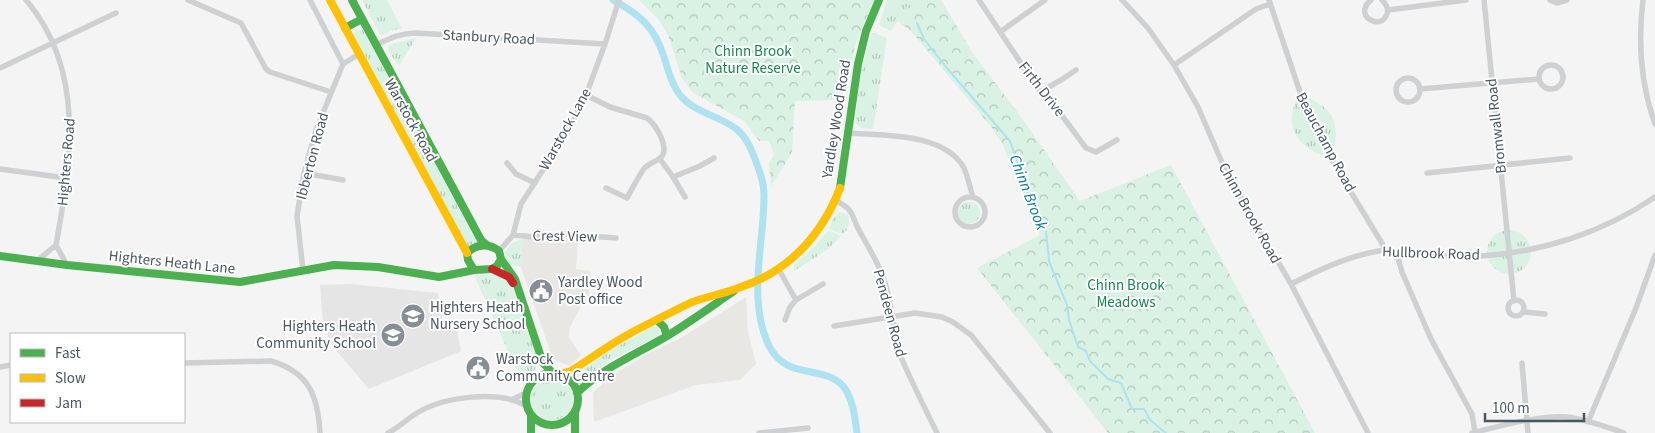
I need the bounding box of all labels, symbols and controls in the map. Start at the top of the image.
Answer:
street label: Stanbury Road [442,25,536,50]
park label: Chinn Brook Nature Reserve [705,41,801,79]
street label: Firth Drive [1013,57,1070,121]
street label: Yardley Wood Road [817,58,856,181]
street label: Warstock Road [379,75,442,166]
street label: Bromwall Road [1481,77,1512,175]
street label: Warstock Lane [534,84,597,174]
street label: Beauchamp Road [1290,89,1361,196]
street label: Ibberton Road [291,110,334,202]
street label: Highters Road [52,117,81,207]
water label: Chinn Brook [1004,151,1053,234]
street label: Chinn Brook Road [1213,159,1286,268]
street label: Crest View [532,225,598,248]
street label: Hullbrook Road [1382,241,1480,266]
street label: Highters Heath Lane [108,245,236,280]
street label: Pendeen Road [868,267,911,360]
place label: Yardley Wood Post office [557,272,643,310]
park label: Chinn Brook Meadows [1087,275,1165,313]
public building icon: Yardley Wood Post office [528,278,554,304]
place label: Highters Heath Nursery School [430,297,526,335]
school or university icon: Highters Heath Nursery School [400,303,426,329]
place label: Highters Heath Community School [256,316,376,354]
school or university icon: Highters Heath Community School [380,322,406,348]
legend [10,333,185,423]
text: Fast [55,343,81,364]
place label: Warstock Community Centre [496,349,614,387]
public building icon: Warstock Community Centre [465,355,491,381]
text: Slow [55,368,86,389]
scale bar [1485,390,1584,422]
text: Jam [55,393,82,414]
text: 100 m [1492,398,1530,419]

